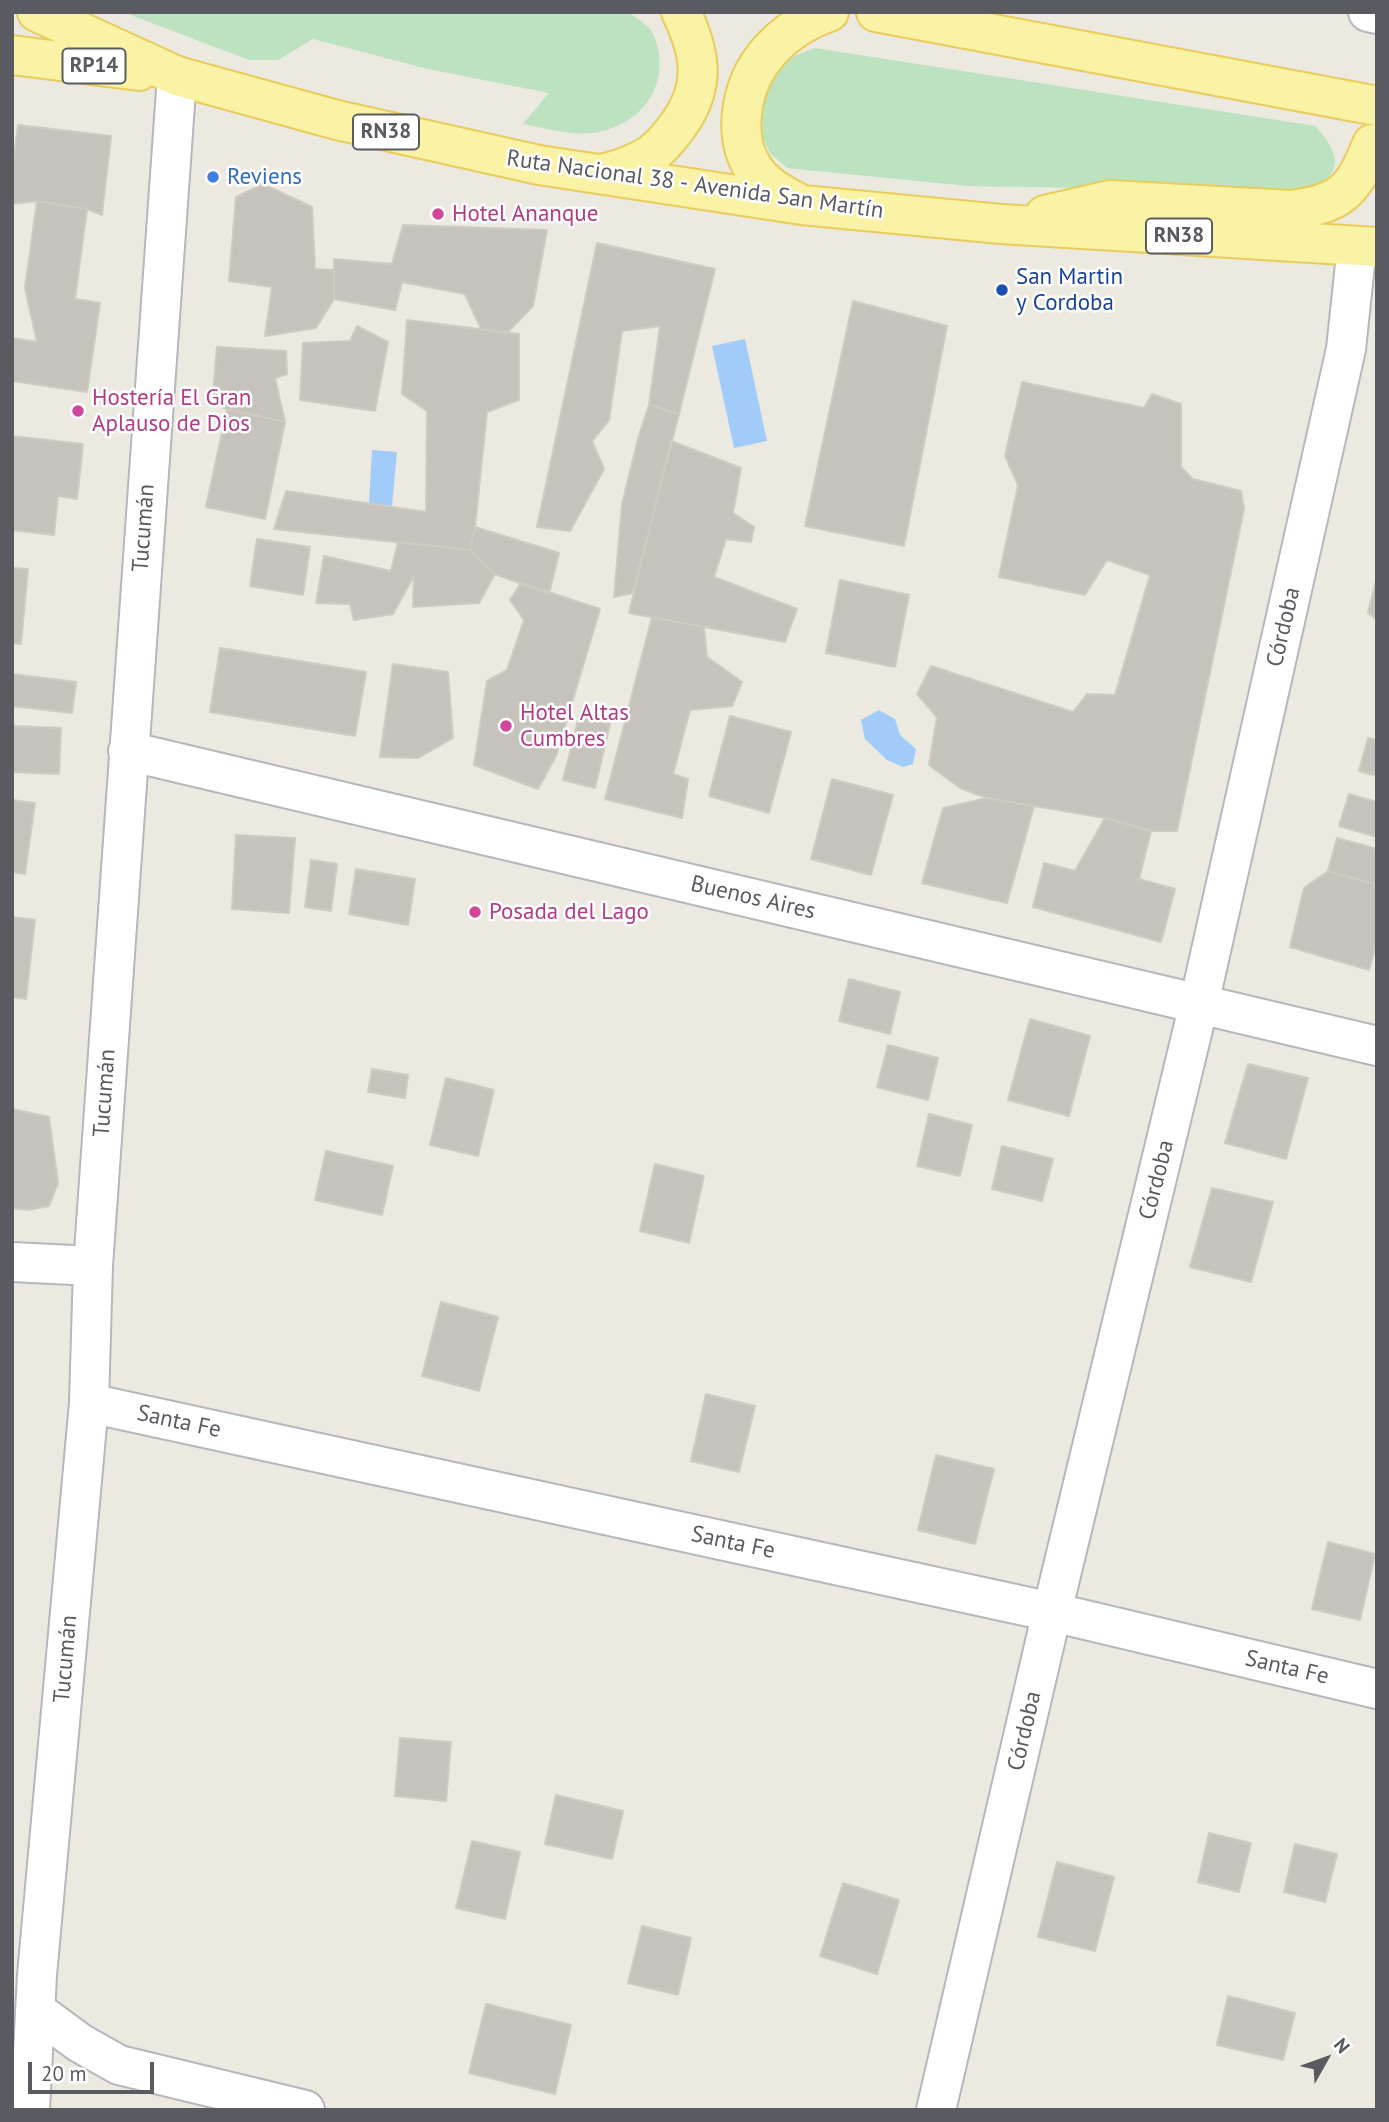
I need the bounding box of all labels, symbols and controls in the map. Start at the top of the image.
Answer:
road number: RP14 [62,48,126,84]
road number: RN38 [353,114,419,150]
street label: Ruta Nacional 38 - Avenida San Martín [505,145,885,225]
place label: Reviens [227,163,302,191]
marker: Reviens [205,169,221,185]
place label: Hotel Ananque [452,200,598,228]
marker: Hotel Ananque [430,206,446,222]
road number: RN38 [1146,218,1212,254]
place label: San Martin y Cordoba [1016,263,1123,317]
marker: San Martin y Cordoba [994,282,1010,298]
place label: Hostería El Gran Aplauso de Dios [92,384,251,438]
marker: Hostería El Gran Aplauso de Dios [70,403,86,419]
street label: Tucumán [127,483,161,573]
street label: Córdoba [1261,584,1307,670]
place label: Hotel Altas Cumbres [520,699,629,753]
marker: Hotel Altas Cumbres [498,718,514,734]
street label: Buenos Aires [688,870,818,926]
place label: Posada del Lago [489,898,649,926]
marker: Posada del Lago [467,904,483,920]
street label: Tucumán [88,1048,122,1138]
street label: Córdoba [1134,1137,1180,1223]
street label: Santa Fe [134,1400,224,1444]
street label: Santa Fe [688,1521,778,1565]
street label: Tucumán [48,1614,84,1704]
street label: Santa Fe [1242,1645,1332,1691]
street label: Córdoba [1002,1688,1048,1774]
north arrow [1291,2024,1361,2094]
text: N [1329,2033,1355,2058]
scale bar [32,2048,158,2092]
text: 20 m [41,2060,87,2087]

